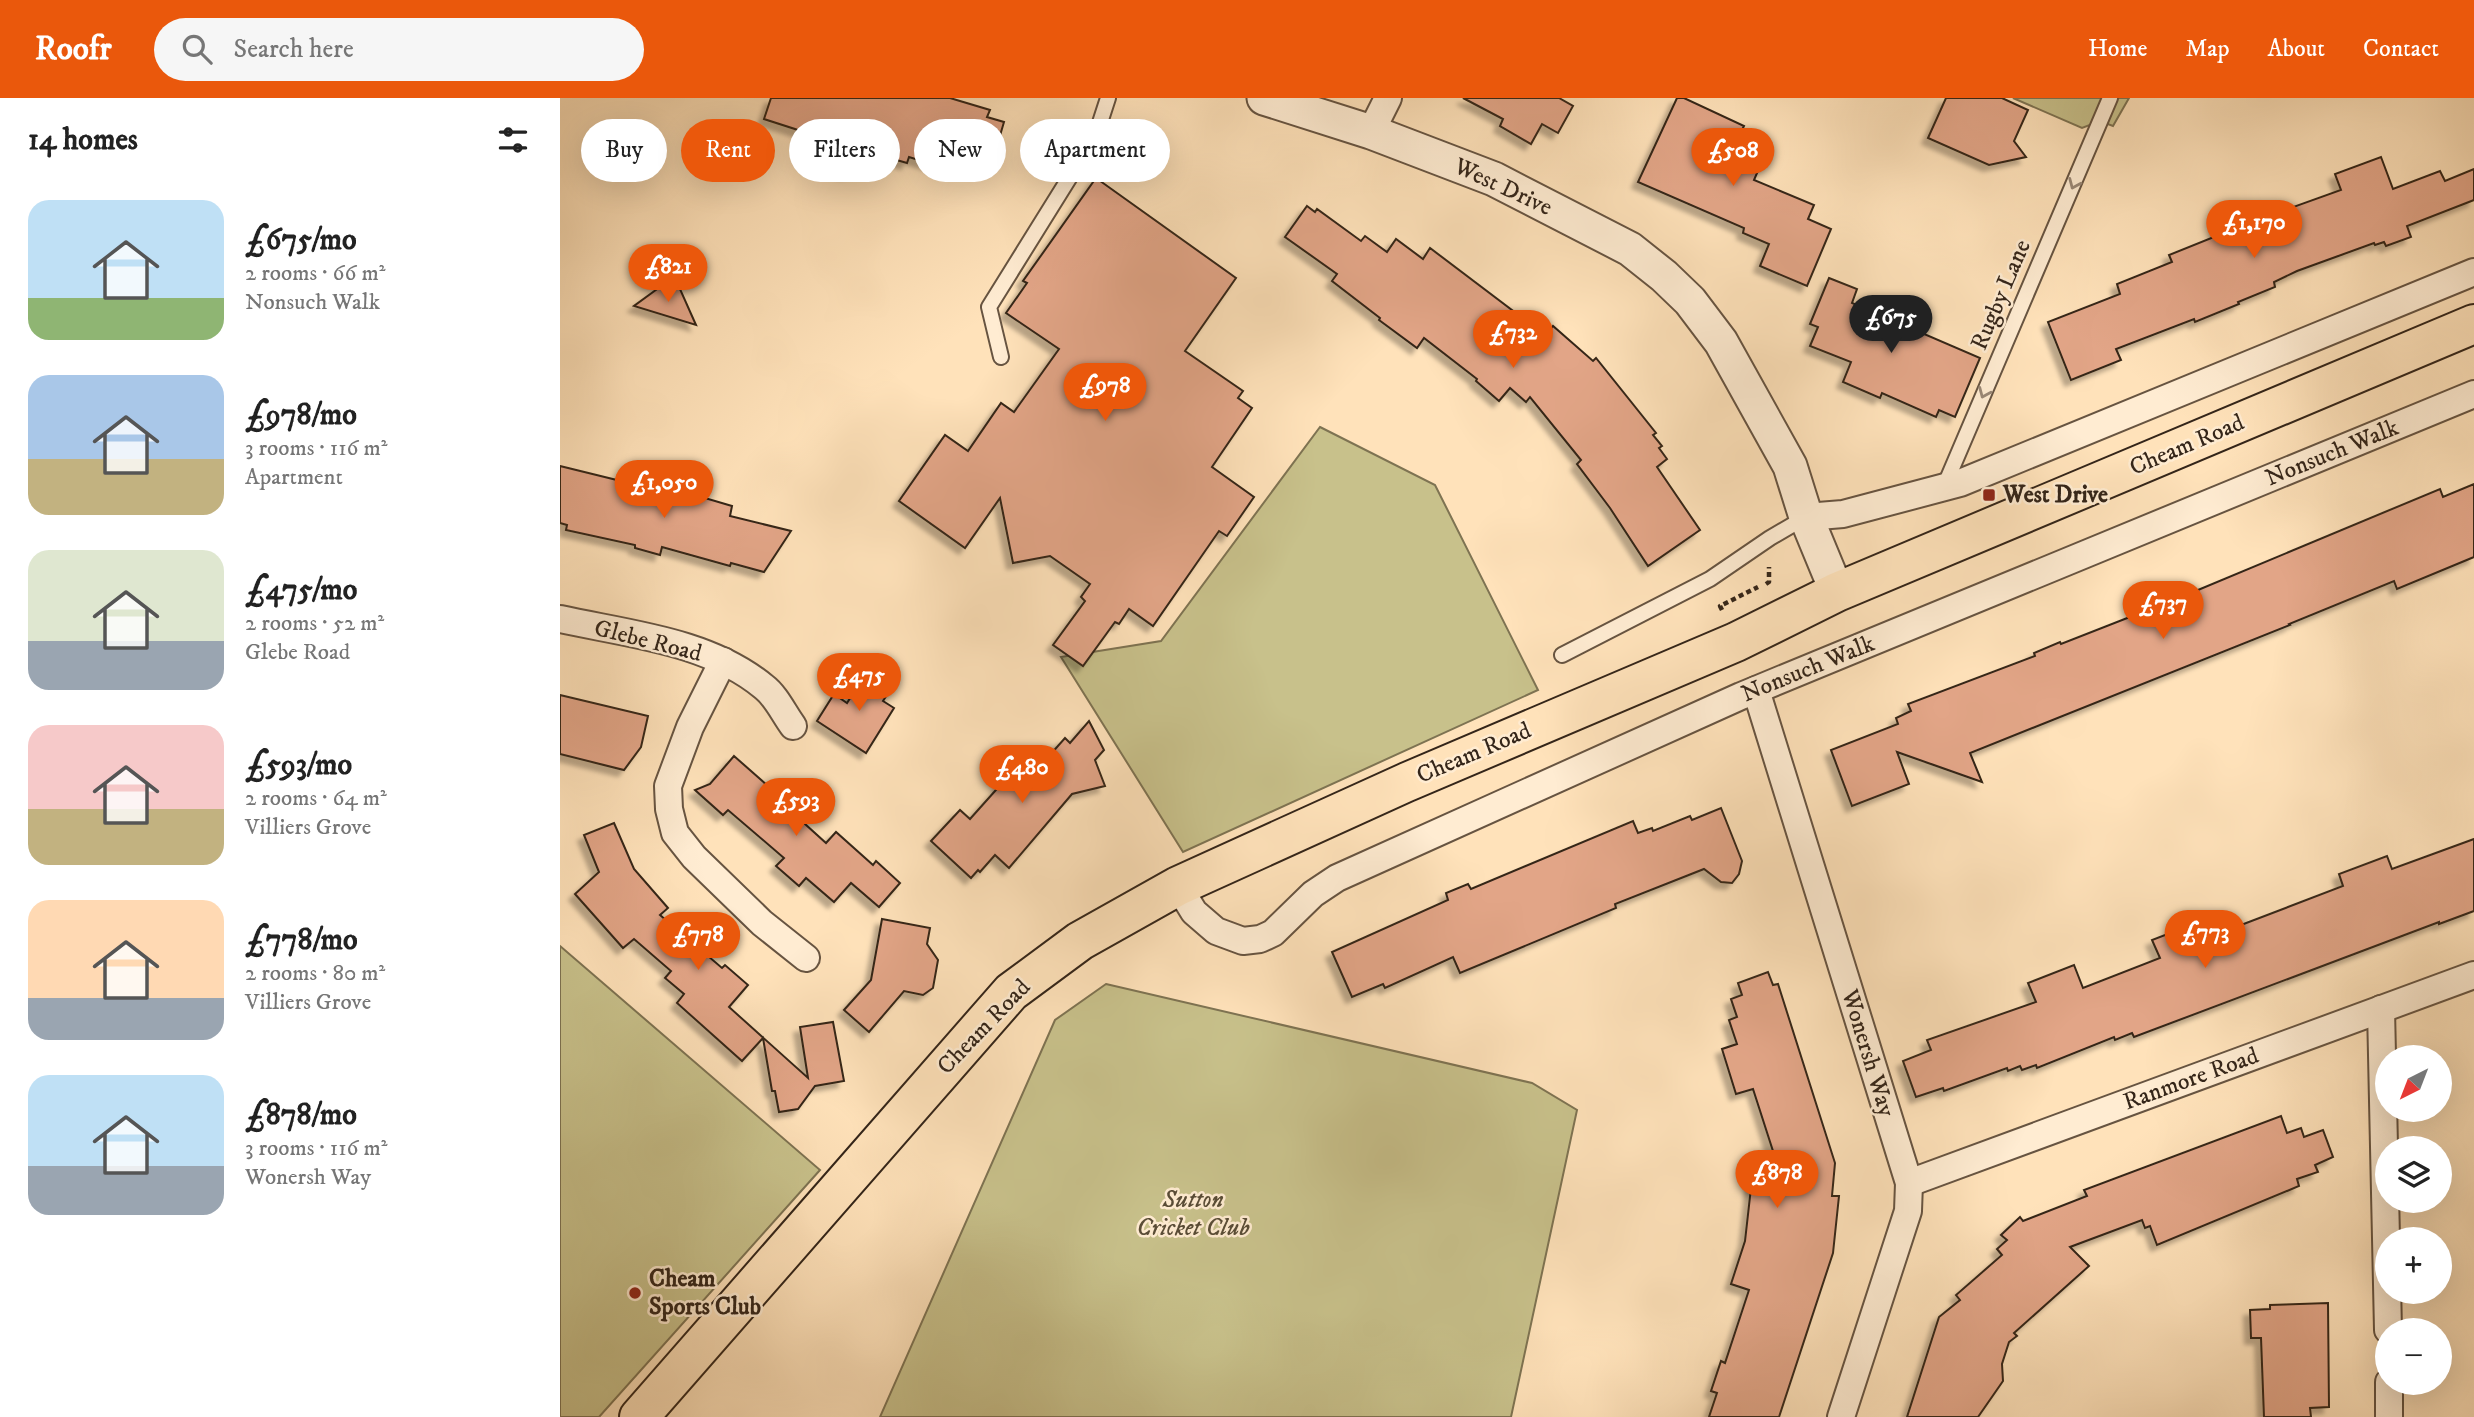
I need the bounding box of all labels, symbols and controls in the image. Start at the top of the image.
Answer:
search box [154,18,644,81]
text: Roofr [35,29,112,70]
icon: search [178,30,216,68]
text: Search here [234,33,354,66]
text: Home [2088,34,2147,64]
text: Map [2185,34,2230,64]
text: About [2268,34,2325,64]
text: Contact [2363,34,2439,64]
chip: Buy [581,119,667,182]
chip: Rent [681,119,775,182]
chip: Filters [789,119,900,182]
chip: New [914,119,1006,182]
chip: Apartment [1020,119,1170,182]
icon: filters [494,121,532,159]
text: 14 homes [28,122,138,159]
pin: £508 [1692,129,1774,188]
text: £508 [1707,136,1759,165]
street label: West Drive [1448,151,1557,223]
one-way arrow [2068,177,2082,189]
pin: £1,170 [2197,200,2311,260]
text: £1,170 [2222,208,2286,237]
text: £675/mo [245,222,357,259]
icon: home [84,228,168,312]
street label: Rugby Lane [1964,235,2038,355]
pin: £821 [627,244,709,304]
text: £821 [644,252,692,281]
text: 2 rooms · 66 m² [245,259,385,288]
text: Nonsuch Walk [245,288,380,317]
pin: £675 [1850,296,1932,355]
text: £675 [1865,303,1917,332]
pin: £732 [1472,310,1554,370]
text: £732 [1489,318,1537,347]
pin: £978 [1064,364,1146,423]
text: £978 [1079,371,1131,400]
one-way arrow [1979,386,1993,398]
text: £978/mo [245,397,357,434]
icon: home [84,403,168,487]
street label: Cheam Road [2125,407,2249,483]
street label: Nonsuch Walk [2261,413,2403,493]
text: 3 rooms · 116 m² [245,434,388,463]
pin: £1,050 [607,460,721,520]
text: Apartment [245,463,343,492]
text: £1,050 [631,468,697,497]
place label: West Drive [2002,480,2108,510]
marker: West Drive [1981,487,1997,503]
text: £475/mo [245,572,357,609]
icon: home [84,578,168,662]
pin: £737 [2122,582,2204,641]
text: £737 [2139,589,2187,618]
text: 2 rooms · 52 m² [245,609,384,638]
street label: Glebe Road [591,613,705,669]
street label: Nonsuch Walk [1737,629,1879,709]
text: Glebe Road [245,638,350,667]
pin: £475 [818,654,900,713]
text: £475 [833,661,885,690]
street label: Cheam Road [1412,715,1536,791]
pin: £480 [981,746,1063,805]
text: £593/mo [245,747,352,784]
icon: home [84,753,168,837]
text: £480 [995,753,1049,782]
pin: £593 [755,778,837,838]
text: 2 rooms · 64 m² [245,784,387,813]
text: £593 [772,786,820,815]
text: Villiers Grove [245,813,371,842]
pin: £773 [2164,910,2246,970]
pin: £778 [657,912,739,972]
text: £773 [2181,918,2229,947]
text: £778 [672,920,724,949]
text: £778/mo [245,922,358,959]
icon: home [84,928,168,1012]
text: 2 rooms · 80 m² [245,959,385,988]
street label: Cheam Road [931,973,1037,1081]
street label: Wonersh Way [1834,985,1902,1121]
text: Villiers Grove [245,988,371,1017]
street label: Ranmore Road [2119,1041,2263,1117]
north arrow [2375,1045,2452,1122]
map controls [2375,1045,2452,1395]
text: £878/mo [245,1097,357,1134]
icon: home [84,1103,168,1187]
text: 3 rooms · 116 m² [245,1134,388,1163]
button: layers [2375,1136,2452,1213]
pin: £878 [1736,1150,1818,1210]
text: £878 [1751,1158,1803,1187]
text: Wonersh Way [245,1163,371,1192]
park label: Sutton Cricket Club [1136,1185,1250,1243]
button: + [2375,1227,2452,1304]
place label: Cheam Sports Club [649,1264,761,1322]
marker: Cheam Sports Club [627,1285,643,1301]
button: − [2375,1318,2452,1395]

